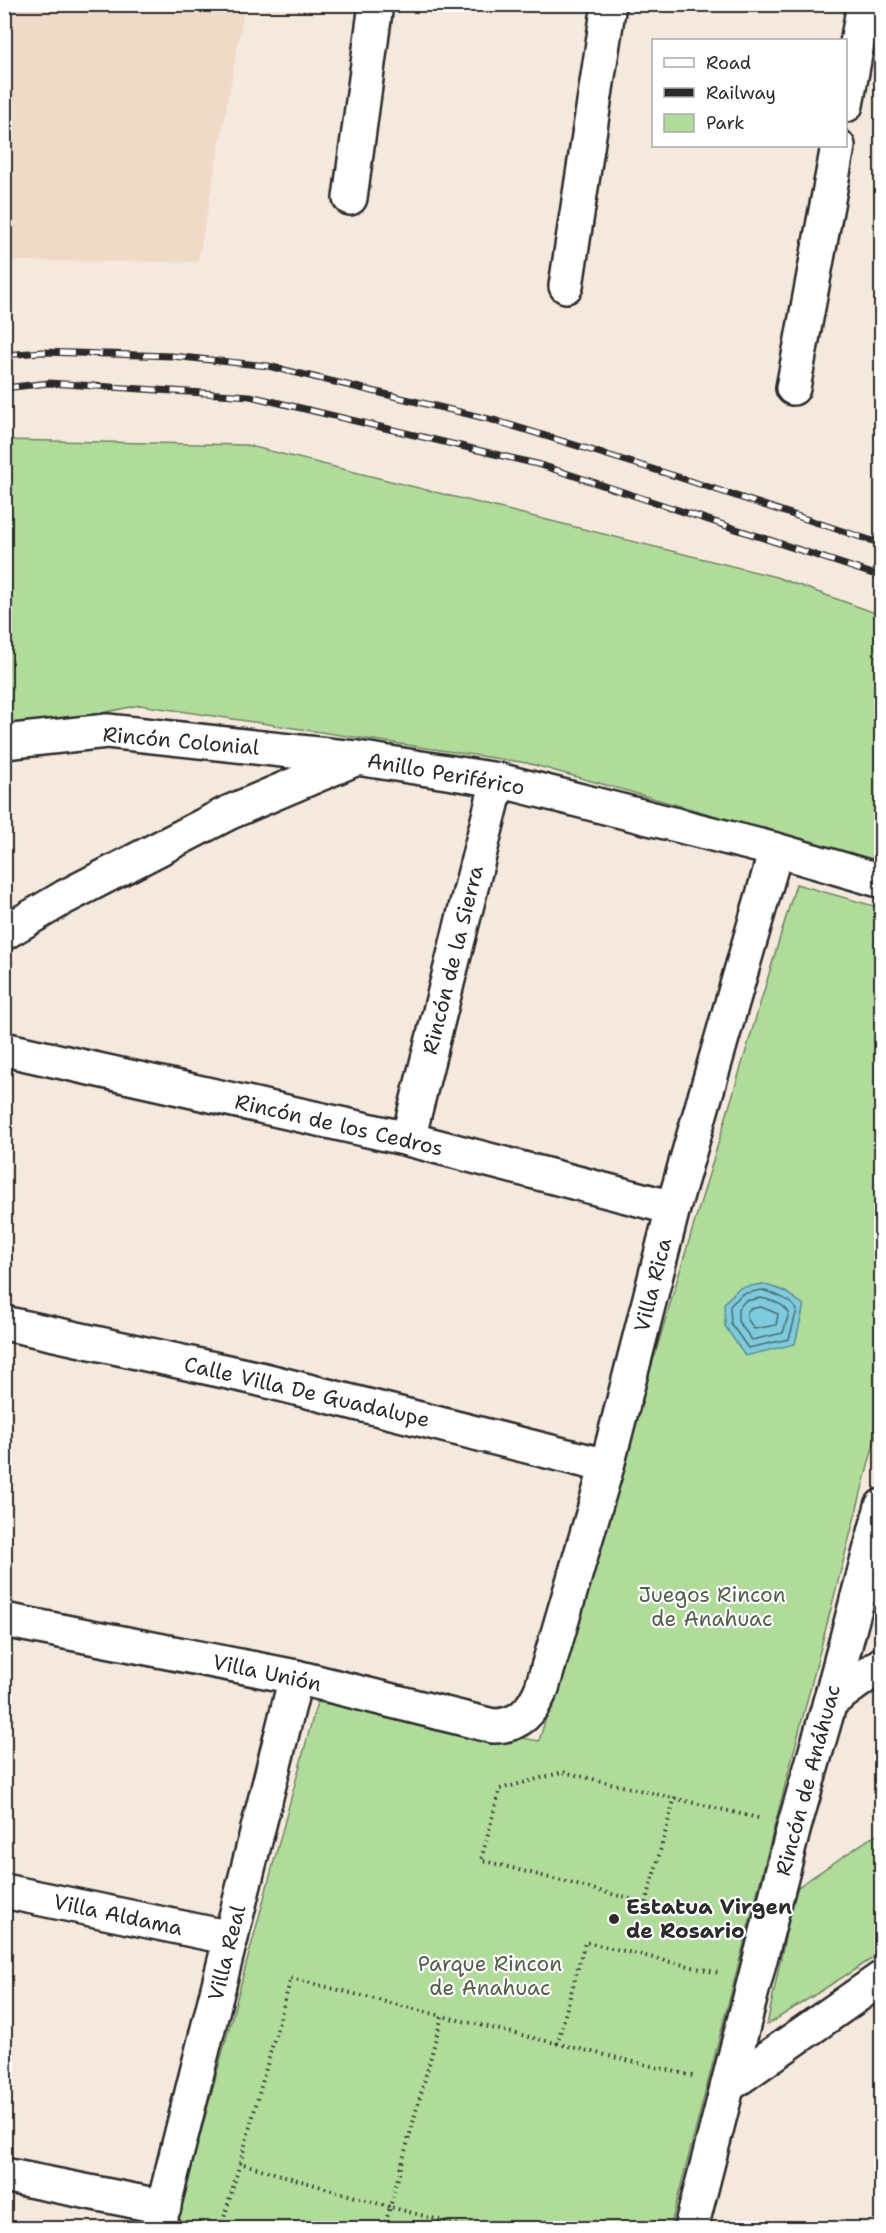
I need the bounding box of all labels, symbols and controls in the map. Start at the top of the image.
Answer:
legend [652,39,847,147]
text: Road [706,51,751,75]
text: Railway [706,81,776,105]
text: Park [706,111,745,135]
street label: Rincón Colonial [102,720,261,762]
street label: Anillo Periférico [365,746,527,802]
street label: Rincón de la Sierra [416,863,490,1057]
street label: Rincón de los Cedros [232,1087,446,1163]
street label: Villa Rica [628,1235,678,1335]
street label: Calle Villa De Guadalupe [181,1350,433,1434]
park label: Juegos Rincon de Anahuac [638,1581,786,1633]
street label: Villa Unión [210,1648,324,1698]
street label: Rincón de Anáhuac [769,1681,847,1879]
street label: Villa Aldama [51,1888,185,1942]
place label: Estatua Virgen de Rosario [626,1893,792,1945]
street label: Villa Real [202,1902,253,2004]
marker: Estatua Virgen de Rosario [607,1912,621,1926]
park label: Parque Rincon de Anahuac [418,1950,562,2002]

